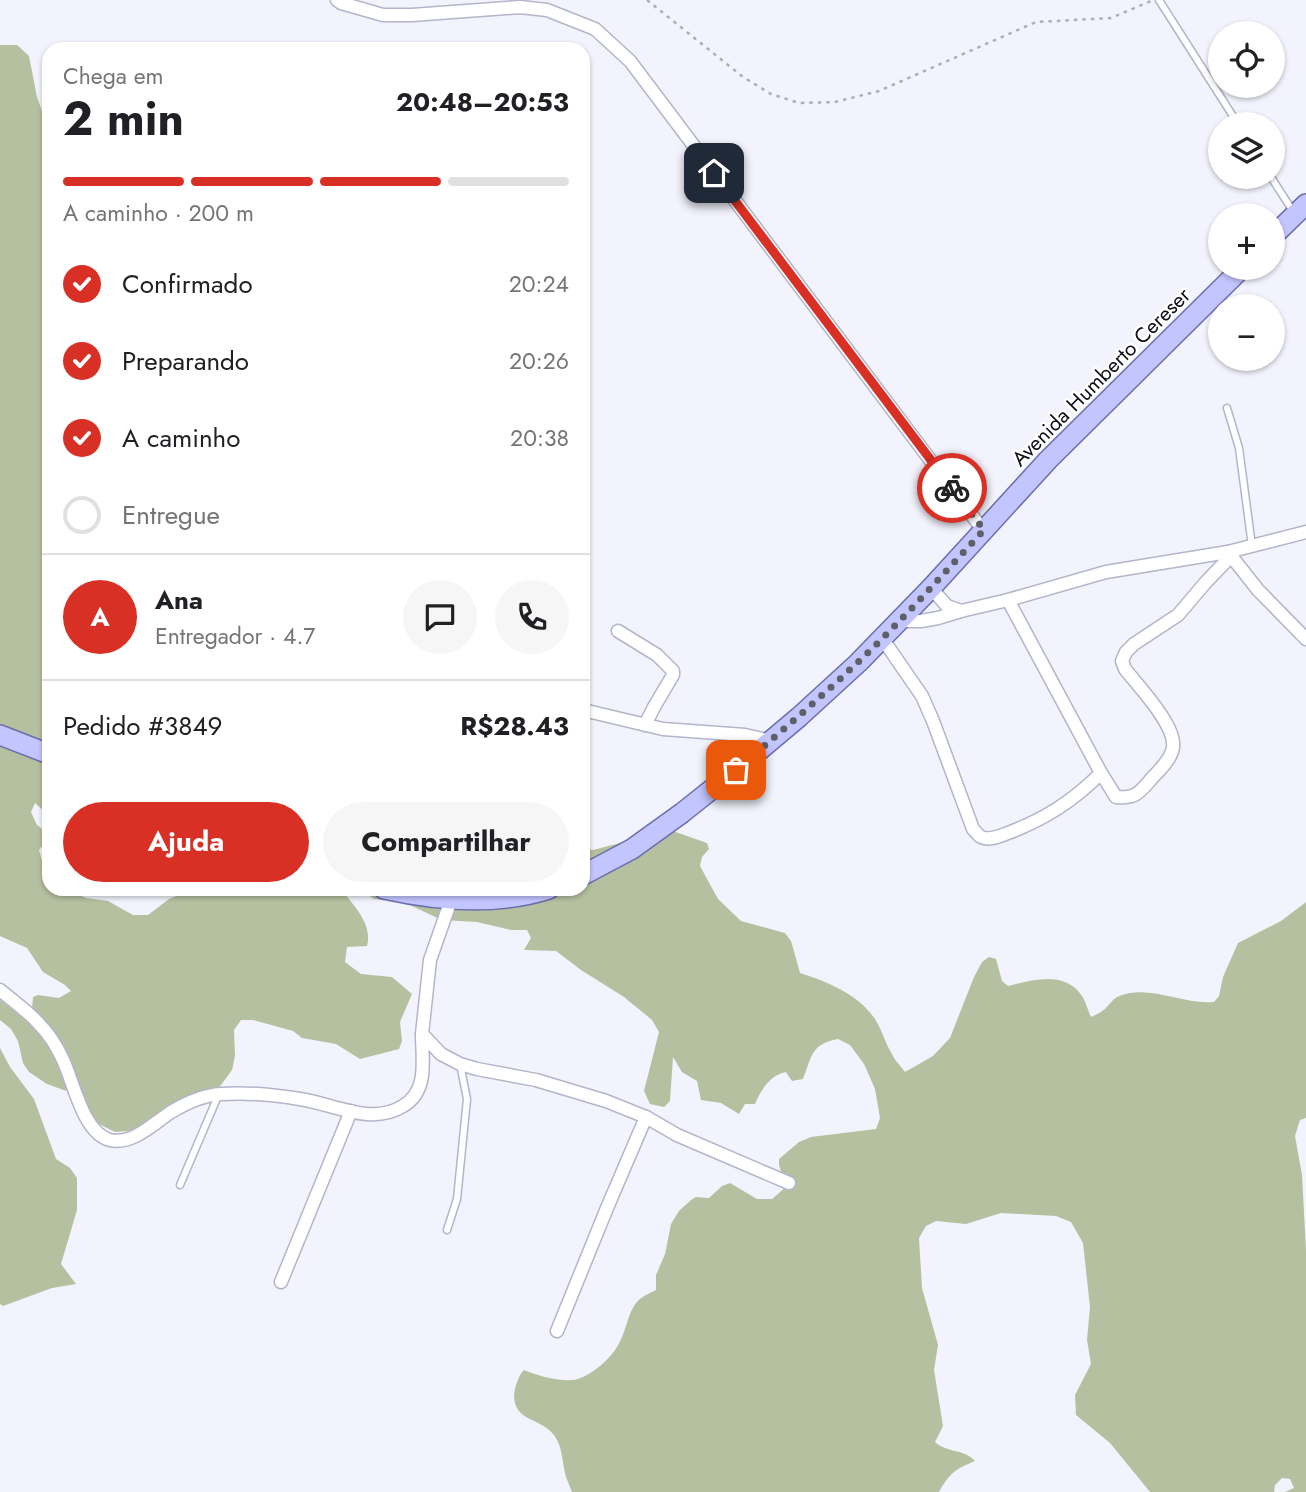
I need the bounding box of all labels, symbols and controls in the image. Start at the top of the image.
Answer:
map controls [1208,21,1285,371]
button: locate [1208,21,1285,98]
text: Chega em [63,59,164,93]
text: 20:48–20:53 [396,83,569,121]
text: 2 min [63,86,184,152]
button: layers [1208,112,1285,189]
pin [684,143,744,203]
icon: home [695,154,733,192]
text: A caminho · 200 m [63,196,254,230]
button: + [1208,203,1285,280]
icon: check [63,265,101,303]
text: Confirmado [122,265,253,303]
text: 20:24 [509,267,569,301]
street label: Avenida Humberto Cereser [1005,280,1198,473]
button: − [1208,294,1285,371]
icon: check [63,342,101,380]
text: Preparando [122,342,249,380]
text: 20:26 [509,344,569,378]
icon: check [63,419,101,457]
text: A caminho [122,419,240,457]
text: 20:38 [510,421,569,455]
courier [917,453,987,523]
icon: bike [933,469,971,507]
text: Entregue [122,496,220,534]
button: chat [403,580,477,654]
button: phone [495,580,569,654]
text: Ana [155,581,203,619]
text: A [90,598,110,636]
text: Entregador · 4.7 [155,619,315,653]
text: Pedido #3849 [63,707,223,745]
text: R$28.43 [460,707,569,745]
pin [706,740,766,800]
icon: bag [717,751,755,789]
button: Ajuda [63,802,309,882]
button: Compartilhar [323,802,569,882]

